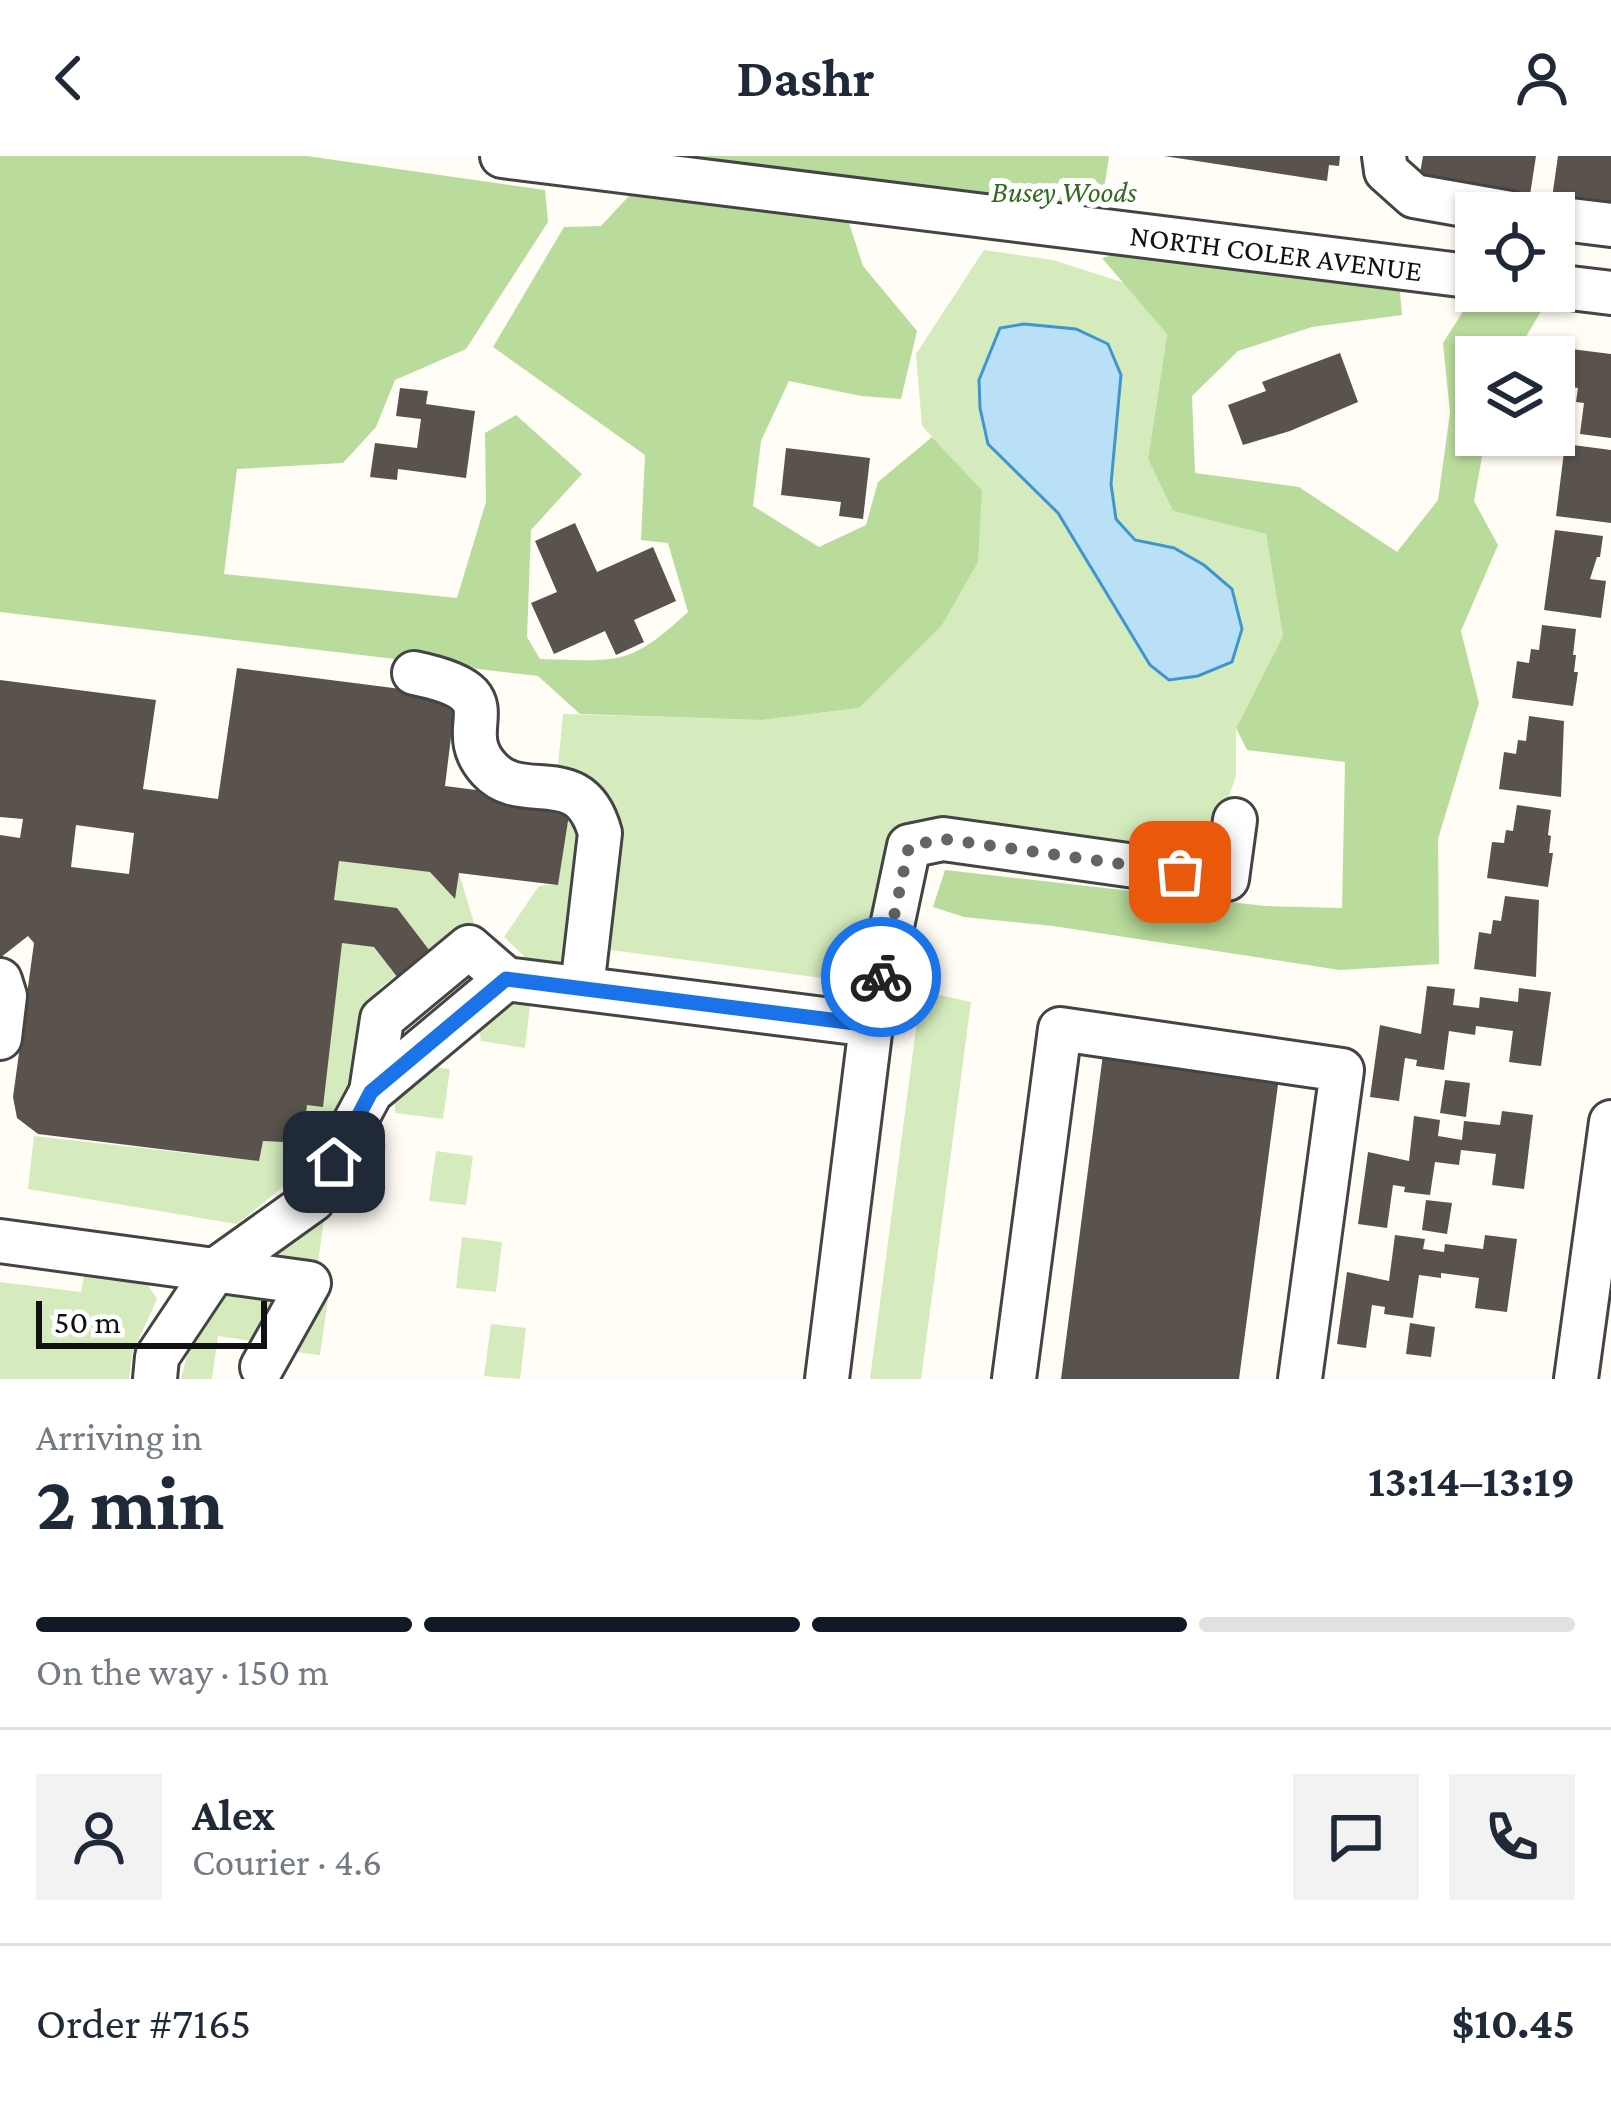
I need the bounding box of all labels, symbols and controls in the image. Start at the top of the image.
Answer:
icon: back [36,45,102,111]
icon: person [1509,45,1575,111]
text: Dashr [736,48,875,108]
park label: Busey Woods [991,175,1137,209]
map controls [1455,192,1575,456]
button: locate [1455,192,1575,312]
street label: NORTH COLER AVENUE [1128,218,1424,287]
button: layers [1455,336,1575,456]
pin [1129,821,1231,923]
icon: bag [1147,839,1213,905]
courier [821,917,941,1037]
icon: bike [848,944,914,1010]
pin [283,1111,385,1213]
icon: home [301,1129,367,1195]
scale bar [36,1295,267,1348]
text: 50 m [54,1303,121,1340]
text: Arriving in [36,1415,203,1458]
text: 13:14–13:19 [1368,1456,1575,1506]
text: 2 min [36,1459,224,1546]
text: On the way · 150 m [36,1650,329,1693]
button: person [36,1774,162,1900]
button: chat [1293,1774,1419,1900]
button: phone [1449,1774,1575,1900]
text: Alex [192,1790,275,1840]
text: Courier · 4.6 [192,1840,382,1883]
text: Order #7165 [36,1998,251,2048]
text: $10.45 [1451,1998,1575,2048]

